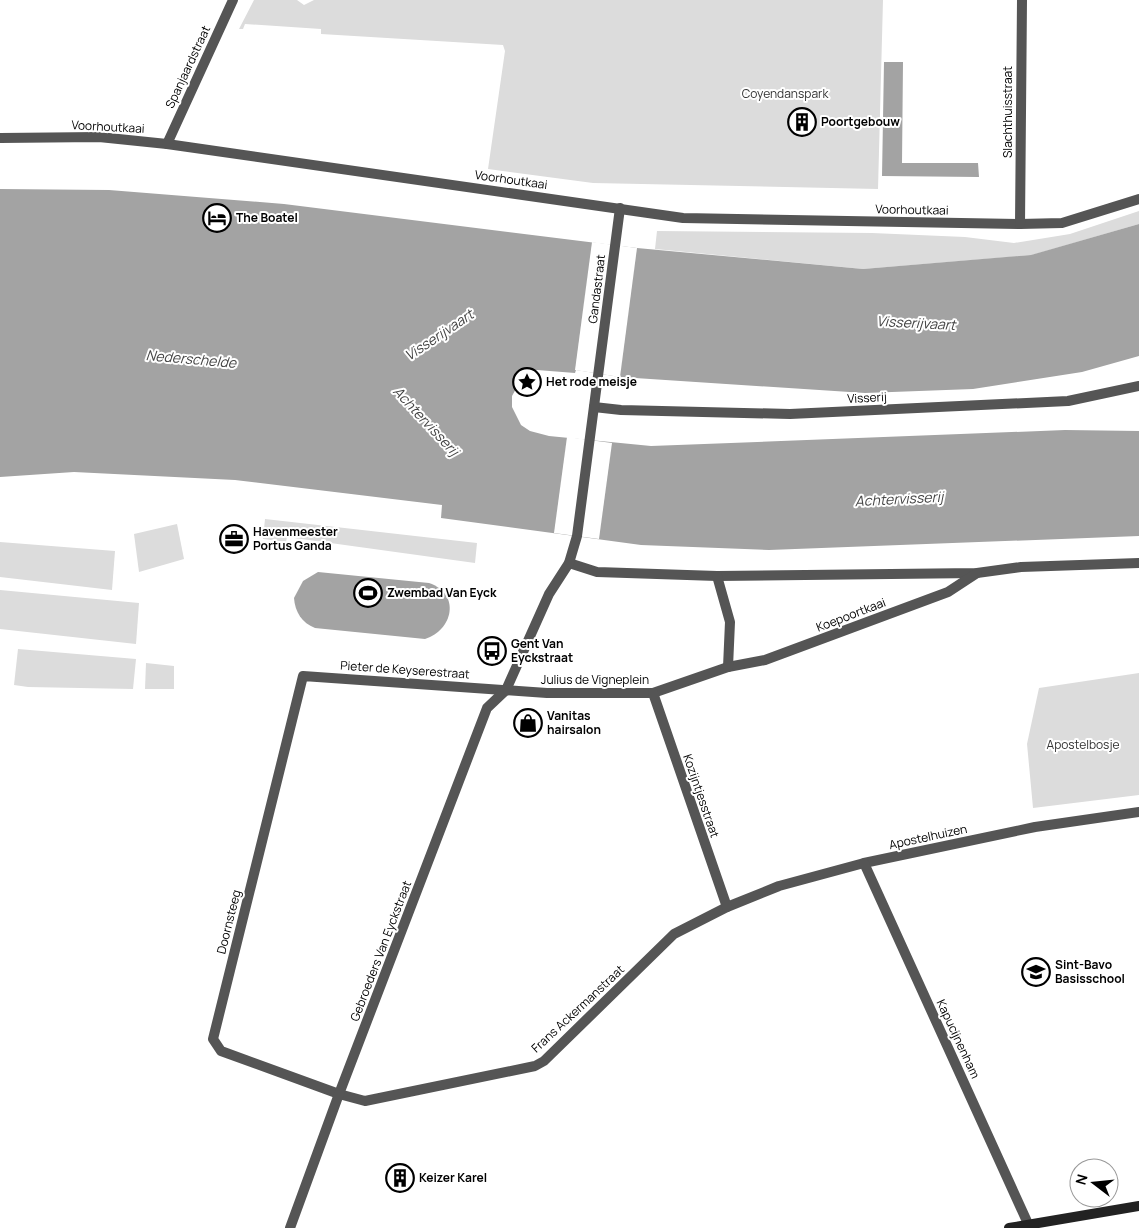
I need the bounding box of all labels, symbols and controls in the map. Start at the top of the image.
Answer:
street label: Spanjaardstraat [161,23,214,111]
street label: Slachthuisstraat [999,66,1016,158]
park label: Coyendanspark [742,85,829,102]
building icon: Poortgebouw [787,107,817,137]
place label: Poortgebouw [821,113,900,130]
street label: Voorhoutkaai [71,116,145,137]
street label: Voorhoutkaai [474,166,549,193]
street label: Voorhoutkaai [875,200,949,219]
hotel icon: The Boatel [202,203,232,233]
place label: The Boatel [236,209,298,226]
street label: Gandastraat [584,253,609,324]
water label: Visserijvaart [401,304,478,365]
water label: Visserijvaart [876,311,957,334]
water label: Nederschelde [145,345,238,372]
place icon: Het rode meisje [512,367,542,397]
place label: Het rode meisje [546,373,637,390]
water label: Achtervisserij [389,382,465,461]
street label: Visserij [847,388,887,407]
water label: Achtervisserij [854,487,945,510]
place label: Havenmeester Portus Ganda [253,523,338,554]
office icon: Havenmeester Portus Ganda [219,524,249,554]
sports icon: Zwembad Van Eyck [353,578,383,608]
place label: Zwembad Van Eyck [387,584,497,601]
street label: Koepoortkaai [814,594,888,636]
place label: Gent Van Eyckstraat [511,635,573,666]
bus stop icon: Gent Van Eyckstraat [477,636,507,666]
street label: Pieter de Keyserestraat [340,657,470,683]
street label: Julius de Vigneplein [541,671,649,688]
place label: Vanitas hairsalon [547,707,601,738]
shop icon: Vanitas hairsalon [513,708,543,738]
park label: Apostelbosje [1047,736,1119,753]
street label: Kozijntjesstraat [679,752,724,840]
street label: Apostelhuizen [887,820,968,853]
street label: Gebroeders Van Eyckstraat [346,878,415,1024]
street label: Doornsteeg [212,888,245,956]
place label: Sint-Bavo Basisschool [1055,956,1125,987]
school or university icon: Sint-Bavo Basisschool [1021,957,1051,987]
street label: Frans Ackermanstraat [527,961,628,1056]
street label: Kapucijnenham [933,997,984,1081]
north arrow [1069,1158,1119,1208]
building icon: Keizer Karel [385,1163,415,1193]
place label: Keizer Karel [419,1169,487,1186]
text: N [1071,1172,1092,1187]

